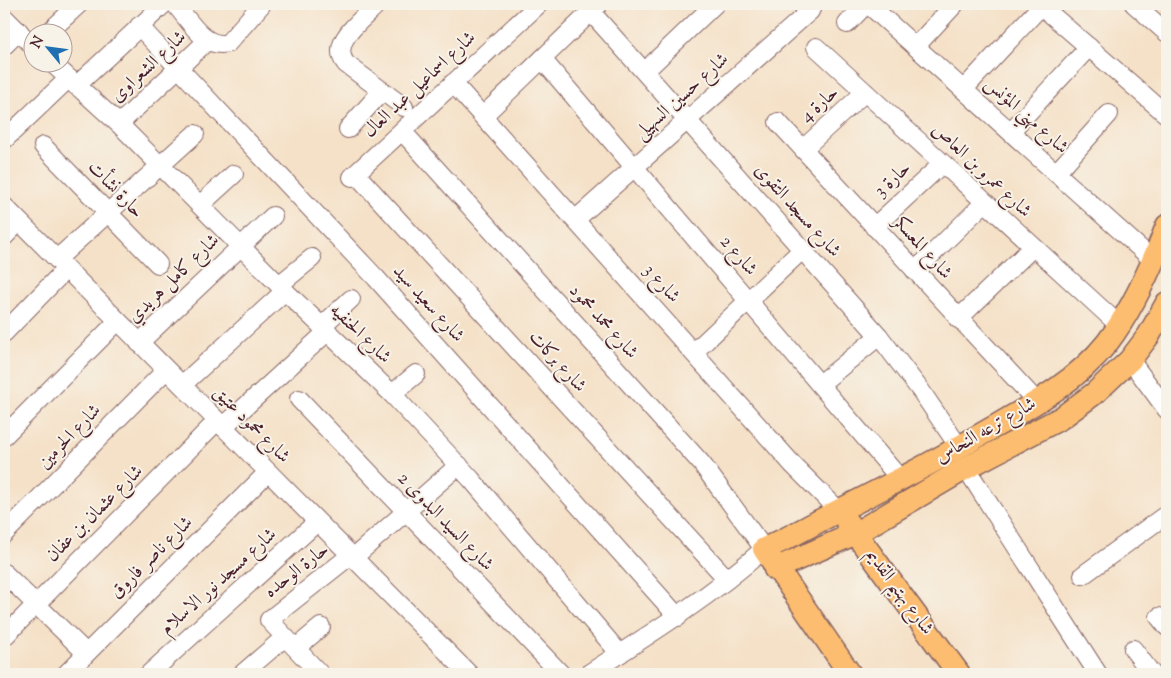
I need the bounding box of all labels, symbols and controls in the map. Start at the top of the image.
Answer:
north arrow [22,22,72,72]
street label: شارع الشعراوى [105,25,193,109]
street label: شارع اسماعيل عبد العال [358,25,482,145]
text: N [27,33,50,52]
street label: شارع حسين السهيلى [629,47,735,147]
street label: شارع مهني المؤنس [976,71,1074,163]
street label: حارة 4 [795,80,845,130]
street label: شارع عمرو بن العاص [925,117,1037,225]
street label: حارة نشأت [81,154,151,225]
street label: حارة 3 [868,156,918,204]
street label: شارع مسجد التقوى [747,158,847,264]
street label: شارع المعسكر [884,208,958,286]
street label: شارع كامل هريدي [122,228,226,330]
street label: شارع 2 [713,230,763,282]
street label: شارع 3 [636,258,686,310]
street label: شارع سعيد سيد [386,259,470,349]
street label: شارع محمد محمود [562,278,644,366]
street label: شارع الحنفيه [323,298,397,370]
street label: شارع بركات [522,325,592,399]
street label: شارع محمود عتيق [206,380,296,470]
street label: شارع ترعه النحاس [930,391,1042,471]
street label: شارع الحرمين [32,398,108,476]
street label: شارع عثمان بن عفان [40,459,150,569]
street label: شارع السيد البدوى 2 [390,466,500,578]
street label: شارع ناصر فاروق [104,510,200,606]
street label: شارع مسجد نور الاسلام [155,522,284,643]
street label: حارة الوحده [259,537,335,605]
street label: شارع بهتيم القديم [855,543,940,643]

